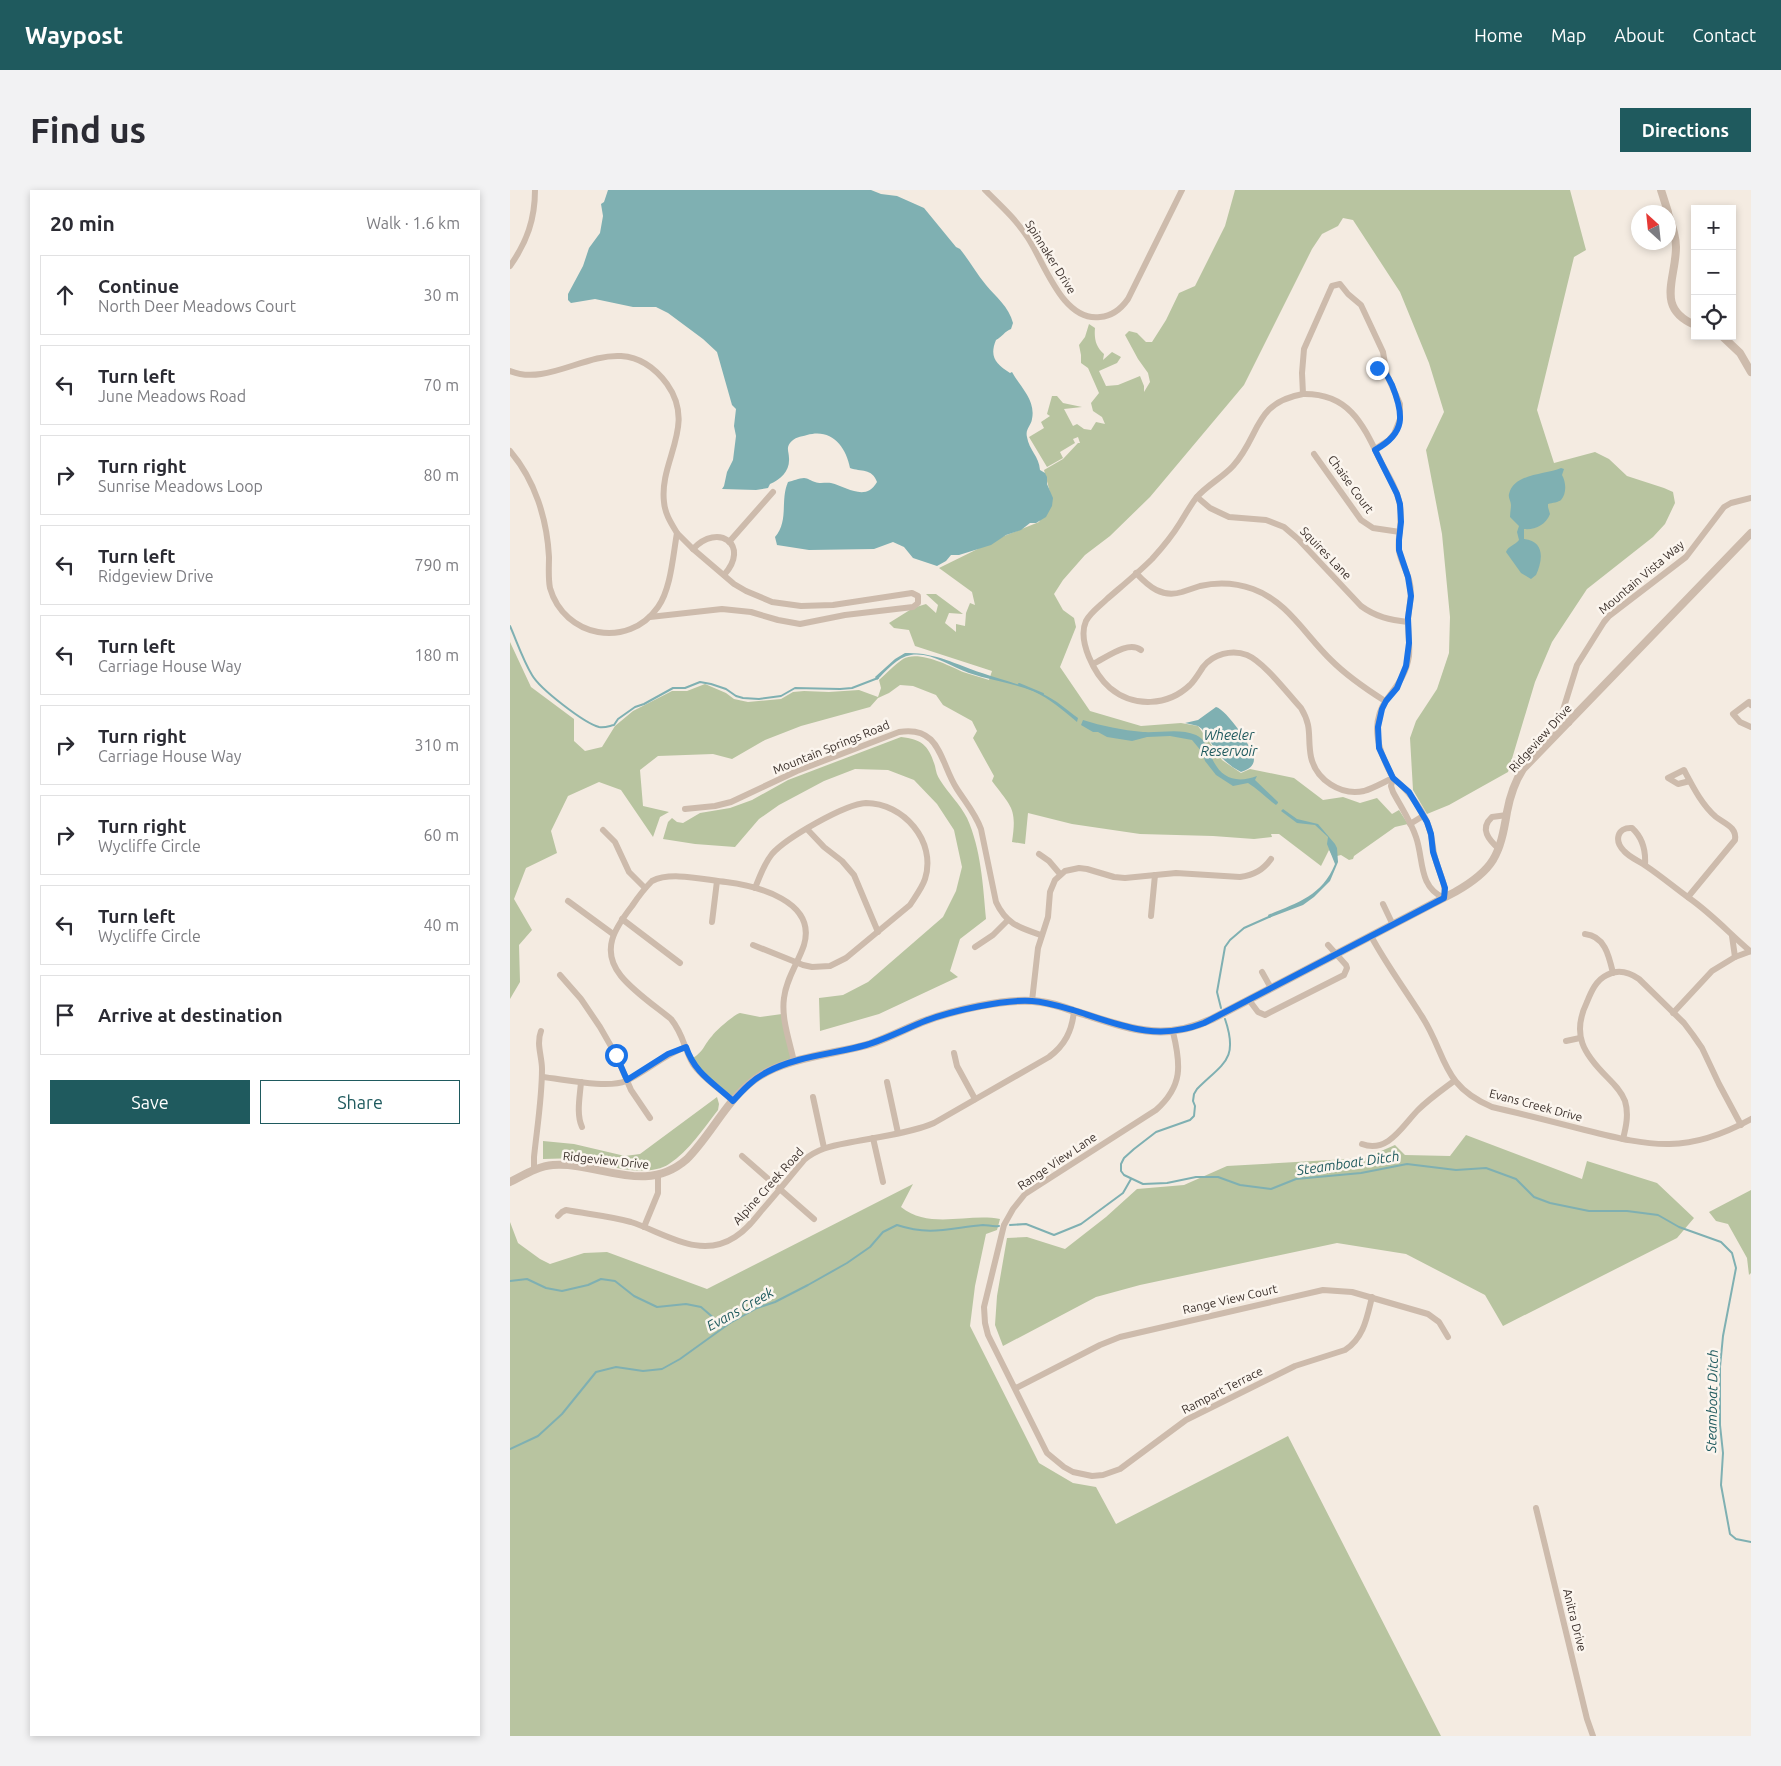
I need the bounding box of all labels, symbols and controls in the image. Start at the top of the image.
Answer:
text: Waypost [25,22,123,49]
text: Home [1474,25,1523,45]
text: Map [1551,25,1586,45]
text: About [1614,25,1664,45]
text: Contact [1692,25,1756,45]
button: Directions [1620,108,1751,152]
text: Find us [30,110,146,150]
north arrow [1631,205,1676,250]
map controls [1691,205,1736,340]
button: + [1691,205,1736,250]
text: 20 min [50,211,115,235]
text: Walk · 1.6 km [366,214,460,232]
street label: Spinnaker Drive [1023,218,1079,296]
button: − [1691,250,1736,295]
text: Continue [98,275,179,297]
icon: ahead [51,281,79,309]
text: 30 m [423,286,459,304]
button: locate [1691,295,1736,340]
text: North Deer Meadows Court [98,297,296,315]
route end [1366,357,1389,380]
text: Turn left [98,365,176,387]
icon: left [51,371,79,399]
text: 70 m [423,376,459,394]
text: June Meadows Road [98,387,246,405]
street label: Chaise Court [1326,453,1377,516]
text: Turn right [98,455,186,477]
icon: right [51,461,79,489]
text: 80 m [423,466,459,484]
text: Sunrise Meadows Loop [98,477,263,495]
street label: Squires Lane [1298,524,1354,582]
street label: Mountain Vista Way [1596,537,1686,616]
text: Turn left [98,545,176,567]
icon: left [51,551,79,579]
text: 790 m [414,556,459,574]
text: Ridgeview Drive [98,567,214,585]
text: Turn left [98,635,176,657]
icon: left [51,641,79,669]
text: 180 m [414,646,459,664]
text: Carriage House Way [98,657,241,675]
street label: Ridgeview Drive [1506,701,1574,775]
street label: Mountain Springs Road [771,718,891,776]
text: Turn right [98,725,186,747]
water label: Wheeler Reservoir [1201,727,1258,759]
icon: right [51,731,79,759]
text: 310 m [414,736,459,754]
text: Carriage House Way [98,747,241,765]
text: Turn right [98,815,186,837]
icon: right [51,821,79,849]
text: 60 m [423,826,459,844]
text: Wycliffe Circle [98,837,201,855]
text: Turn left [98,905,176,927]
icon: left [51,911,79,939]
text: 40 m [423,916,459,934]
text: Wycliffe Circle [98,927,201,945]
icon: arrive [51,1001,79,1029]
text: Arrive at destination [98,1004,283,1026]
route start [605,1044,628,1067]
button: Save [50,1080,250,1124]
button: Share [260,1080,460,1124]
street label: Evans Creek Drive [1488,1086,1584,1124]
street label: Range View Lane [1015,1130,1099,1192]
street label: Alpine Creek Road [730,1145,806,1227]
water label: Steamboat Ditch [1295,1148,1400,1178]
street label: Ridgeview Drive [562,1149,650,1171]
street label: Range View Court [1181,1282,1279,1316]
water label: Evans Creek [704,1284,777,1334]
water label: Steamboat Ditch [1703,1349,1721,1454]
street label: Rampart Terrace [1179,1364,1265,1416]
street label: Anitra Drive [1561,1587,1589,1653]

